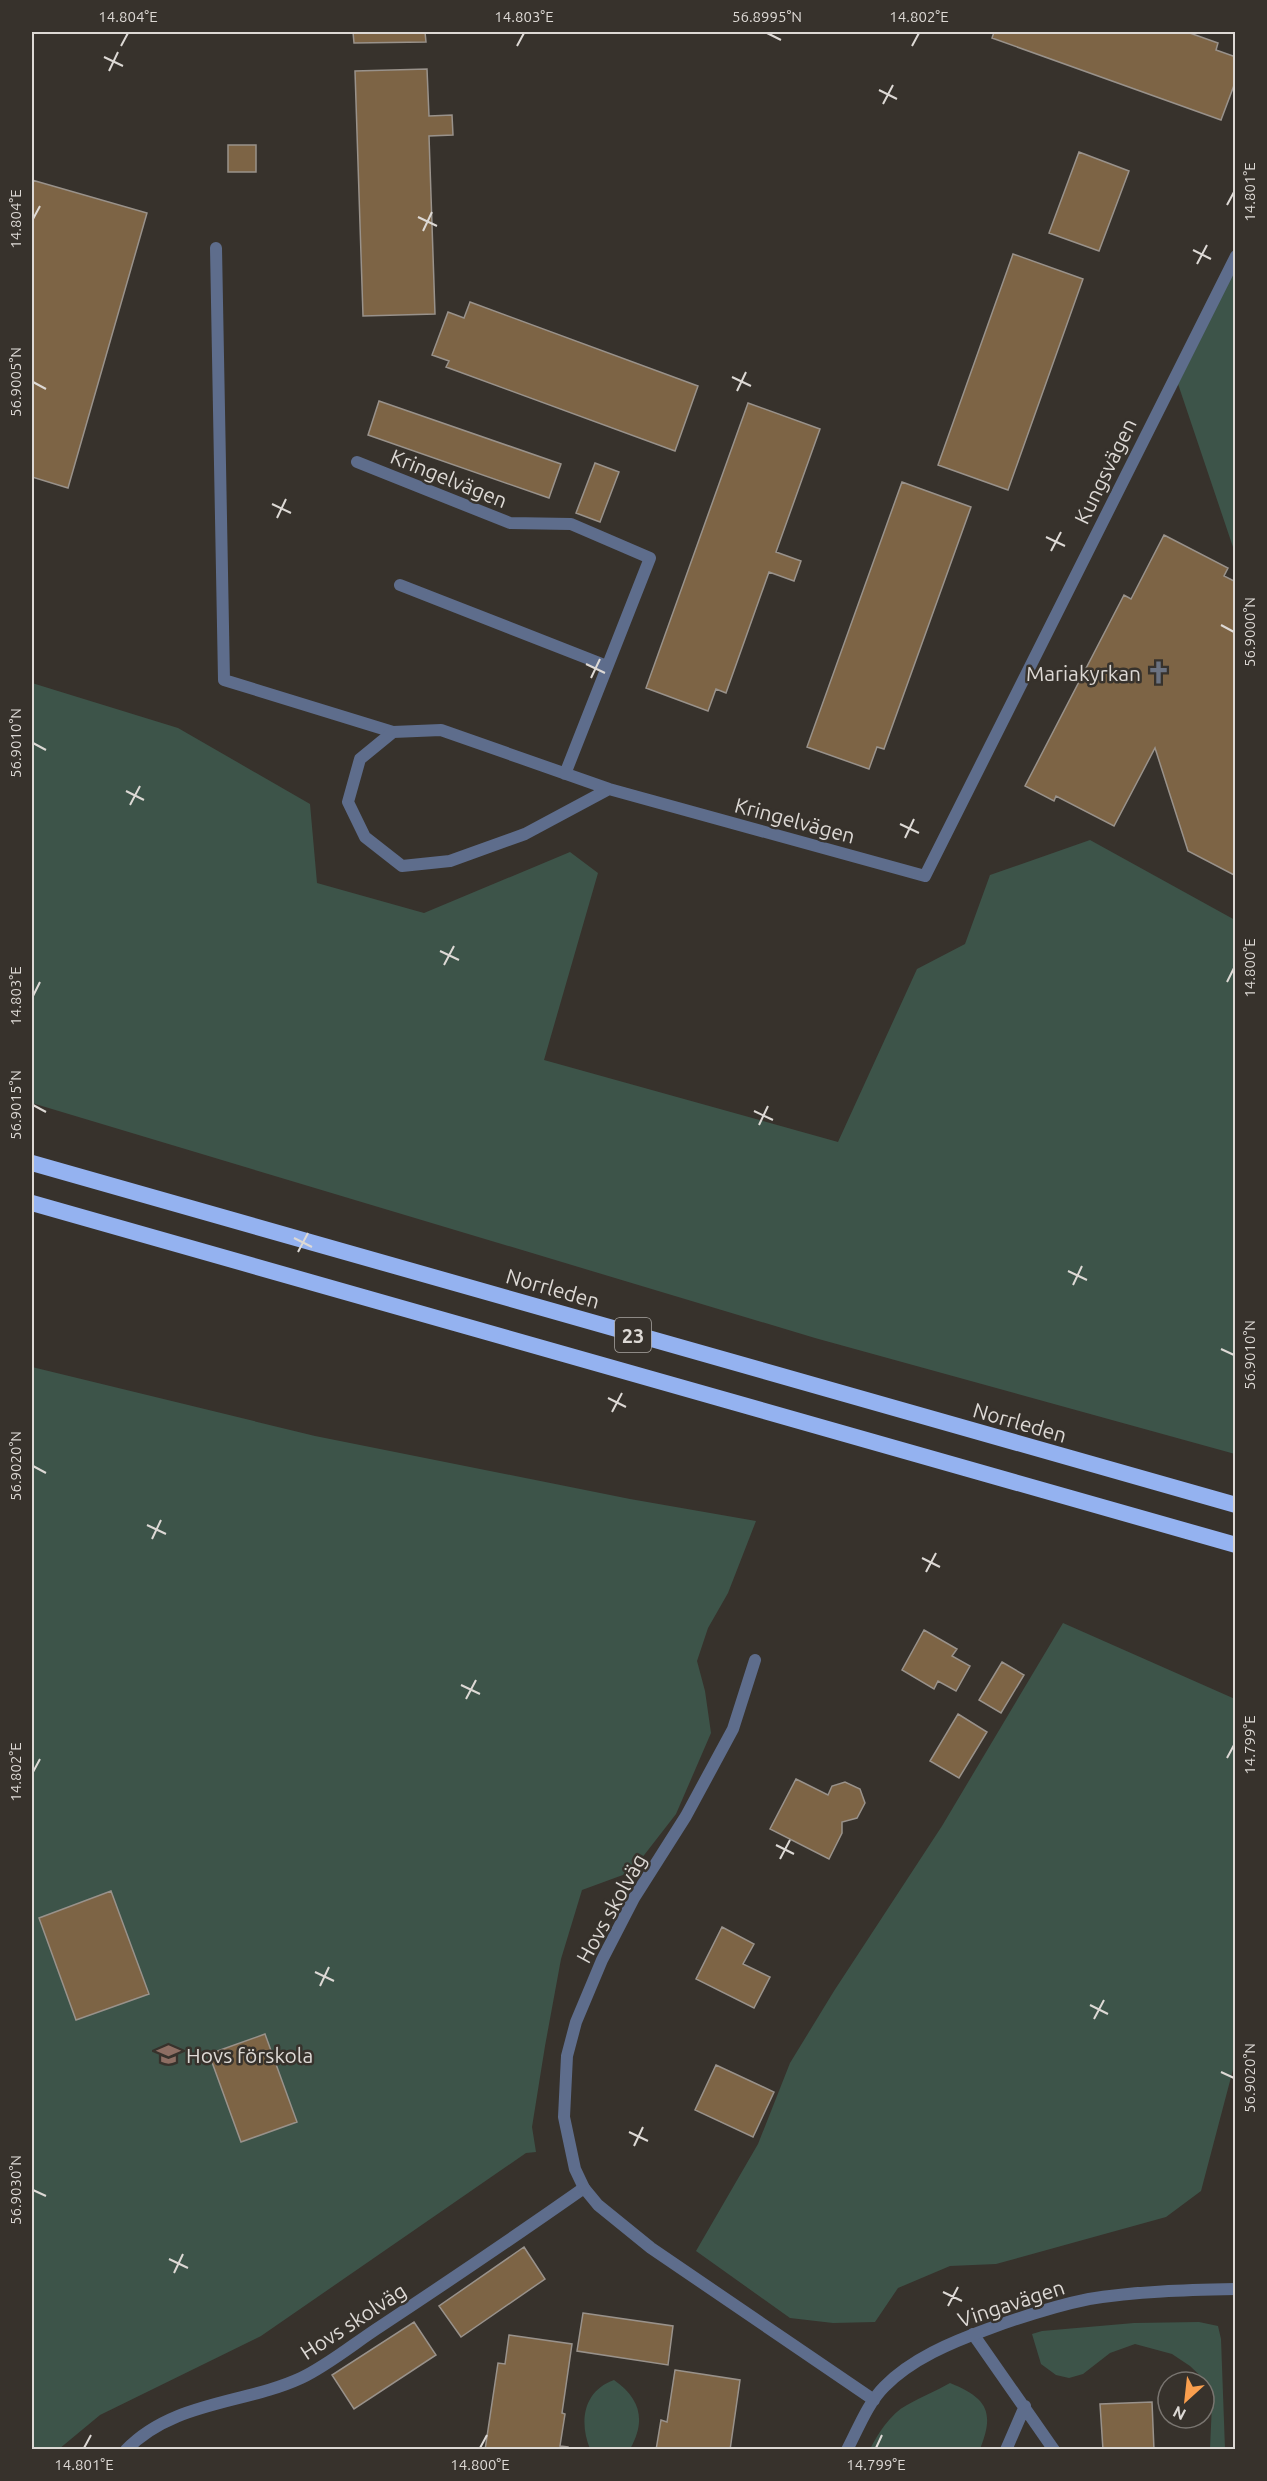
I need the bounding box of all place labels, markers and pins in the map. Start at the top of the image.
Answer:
church icon: Mariakyrkan [1146,660,1172,686]
place label: Mariakyrkan [1026,661,1141,685]
school or university icon: Hovs förskola [155,2042,181,2068]
place label: Hovs förskola [186,2043,313,2067]

